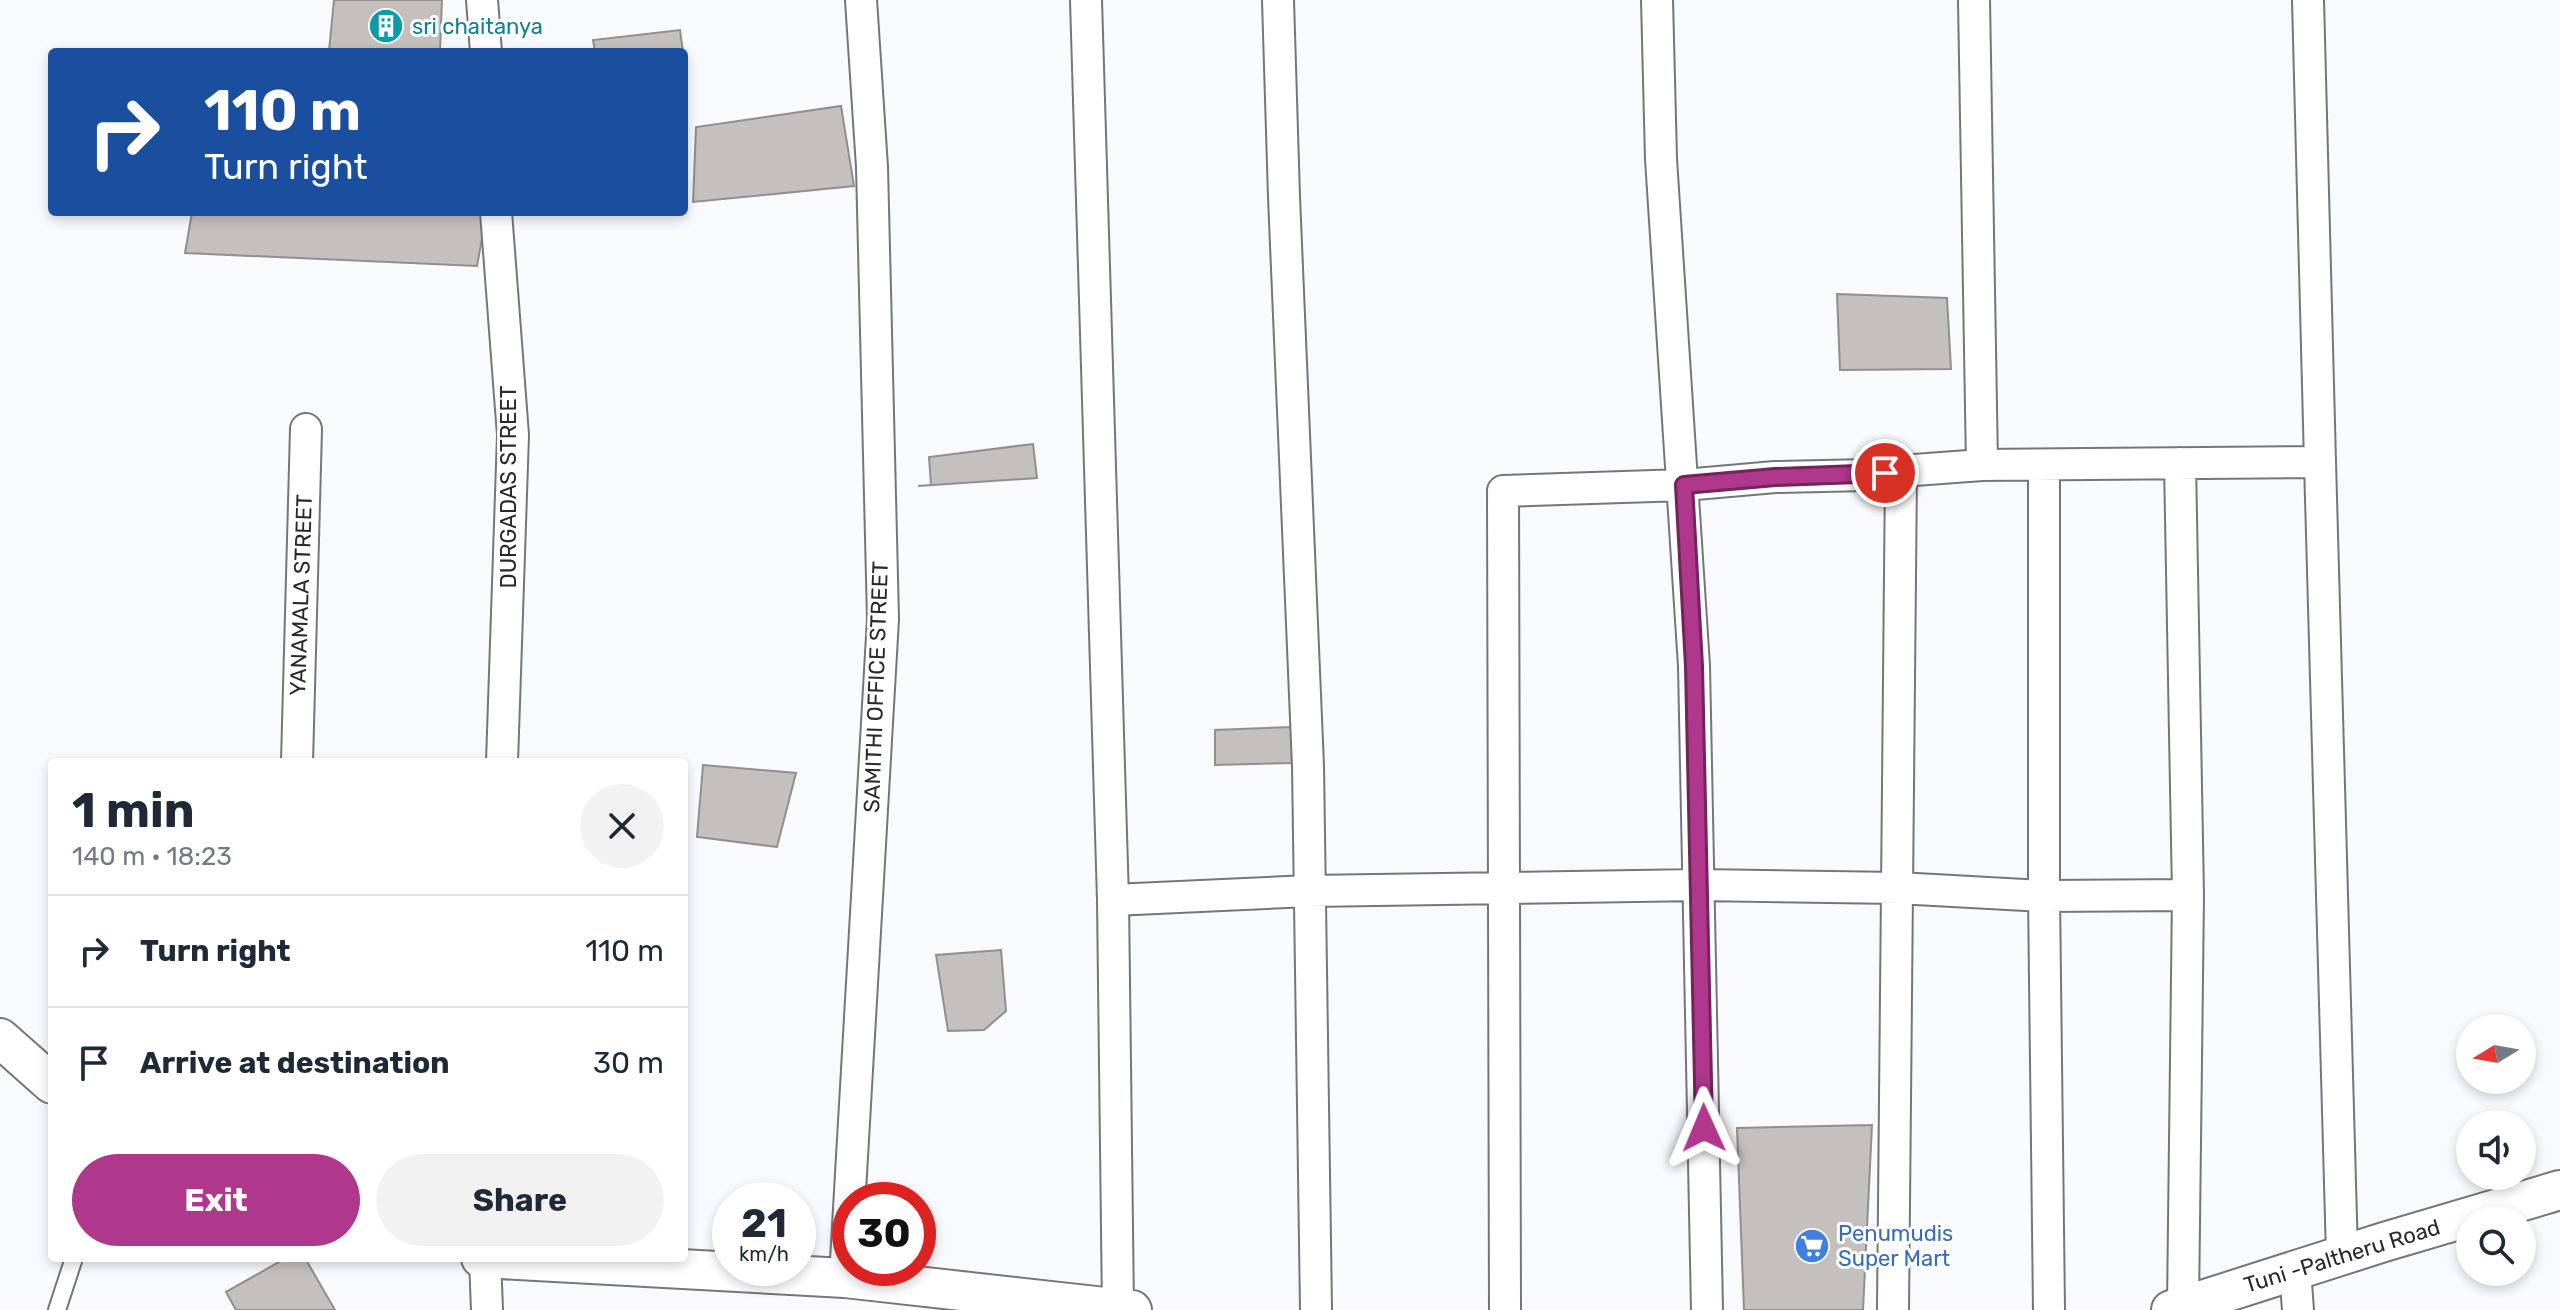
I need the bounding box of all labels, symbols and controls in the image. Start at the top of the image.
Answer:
building icon: sri chaitanya [367,7,405,45]
place label: sri chaitanya [412,13,543,40]
text: 110 m [204,78,361,144]
icon: right [72,80,176,184]
text: Turn right [204,145,368,188]
street label: DURGADAS STREET [495,385,522,588]
pin [1851,439,1919,507]
icon: arrive [1863,451,1907,495]
street label: YANAMALA STREET [284,494,318,696]
street label: SAMITHI OFFICE STREET [858,561,894,813]
text: 1 min [72,782,195,839]
button: close [580,784,664,868]
text: 140 m · 18:23 [72,841,232,872]
icon: right [72,929,116,973]
text: Turn right [140,933,291,969]
text: 110 m [585,933,664,969]
north arrow [2456,1014,2536,1094]
map controls [2456,1014,2536,1286]
icon: arrive [72,1041,116,1085]
text: Arrive at destination [140,1045,450,1081]
text: 30 m [593,1045,664,1081]
position arrow [1662,1086,1746,1170]
button: sound [2456,1110,2536,1190]
button: Exit [72,1154,360,1246]
button: Share [376,1154,664,1246]
speed limit sign: 30 [832,1182,936,1286]
text: 21 [741,1200,787,1247]
button: search [2456,1206,2536,1286]
street label: Tuni -Paltheru Road [2241,1213,2443,1299]
place label: Penumudis Super Mart [1838,1220,1953,1272]
supermarket icon: Penumudis Super Mart [1793,1227,1831,1265]
text: km/h [739,1242,789,1266]

